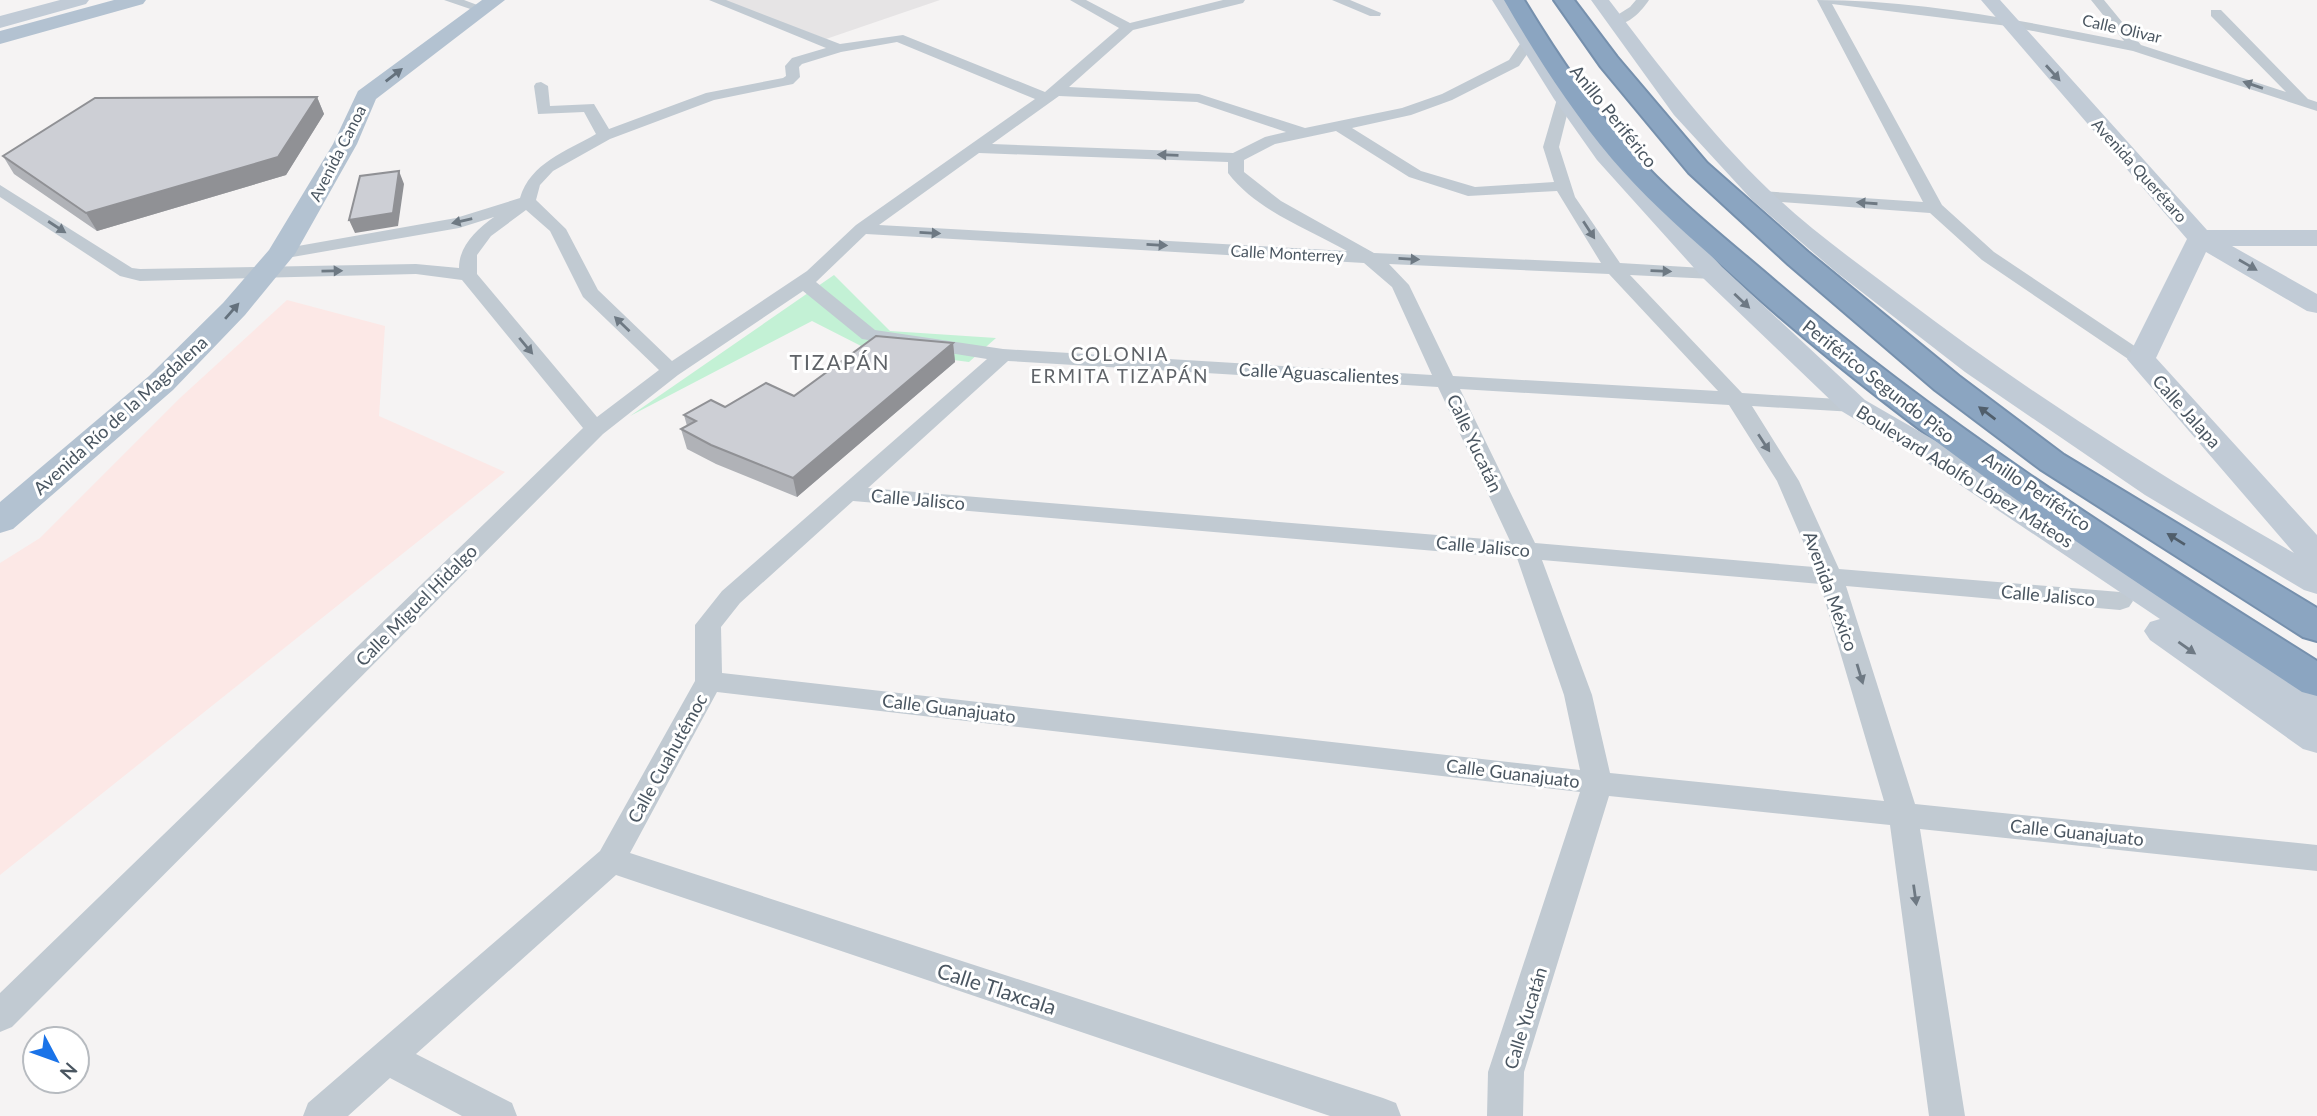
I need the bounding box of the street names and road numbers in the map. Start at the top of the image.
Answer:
street label: Calle Olivar [2080,10,2164,46]
street label: Anillo Periférico [1566,60,1662,172]
street label: Avenida Canoa [305,102,369,204]
street label: Avenida Querétaro [2089,114,2191,226]
street label: Calle Monterrey [1230,241,1345,265]
street label: Periférico Segundo Piso [1799,315,1959,447]
street label: Avenida Río de la Magdalena [28,331,212,499]
street label: Calle Aguascalientes [1238,358,1400,388]
street label: Calle Jalapa [2148,370,2226,452]
street label: Calle Yucatán [1443,391,1507,495]
street label: Boulevard Adolfo López Mateos [1853,400,2078,552]
street label: Anillo Periférico [1979,447,2095,535]
street label: Calle Jalisco [870,484,966,514]
street label: Avenida México [1799,528,1863,654]
street label: Calle Jalisco [1435,531,1531,561]
street label: Calle Miguel Hidalgo [351,540,481,670]
street label: Calle Jalisco [2000,580,2096,610]
street label: Calle Cuahutémoc [622,689,712,826]
street label: Calle Guanajuato [881,689,1017,727]
street label: Calle Guanajuato [1445,754,1581,792]
street label: Calle Guanajuato [2009,814,2145,850]
street label: Calle Tlaxcala [934,957,1060,1019]
street label: Calle Yucatán [1499,964,1551,1072]

